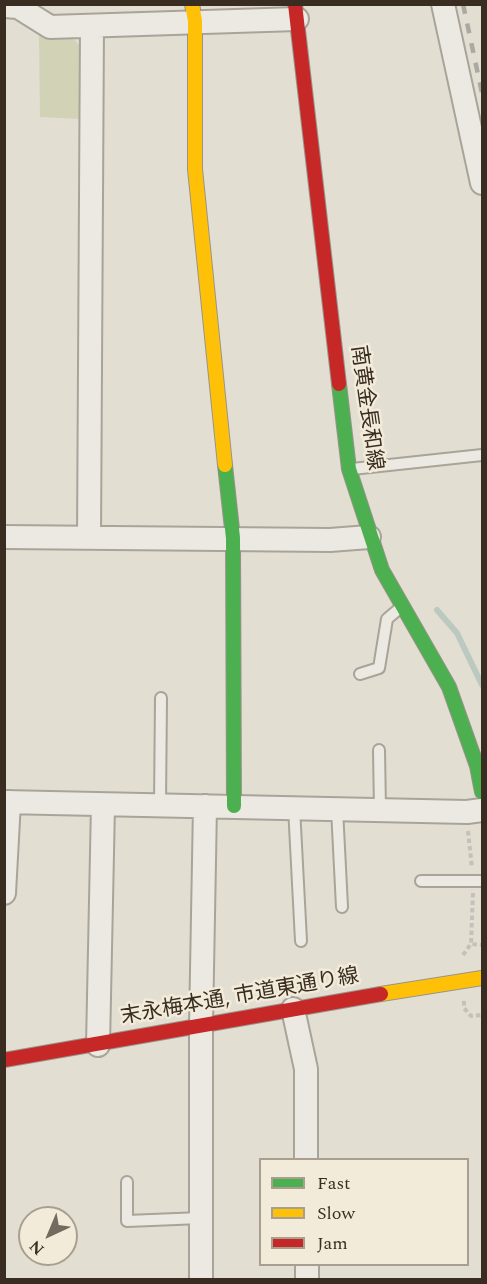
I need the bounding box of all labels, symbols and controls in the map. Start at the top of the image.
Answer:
street label: 南黄金長和線 [344,344,386,472]
street label: 末永梅本通, 市道東通り線 [119,965,361,1031]
legend [259,1158,469,1266]
text: Fast [317,1170,350,1197]
text: Slow [317,1200,355,1227]
north arrow [18,1206,78,1266]
text: Jam [317,1230,348,1257]
text: N [24,1234,50,1261]

